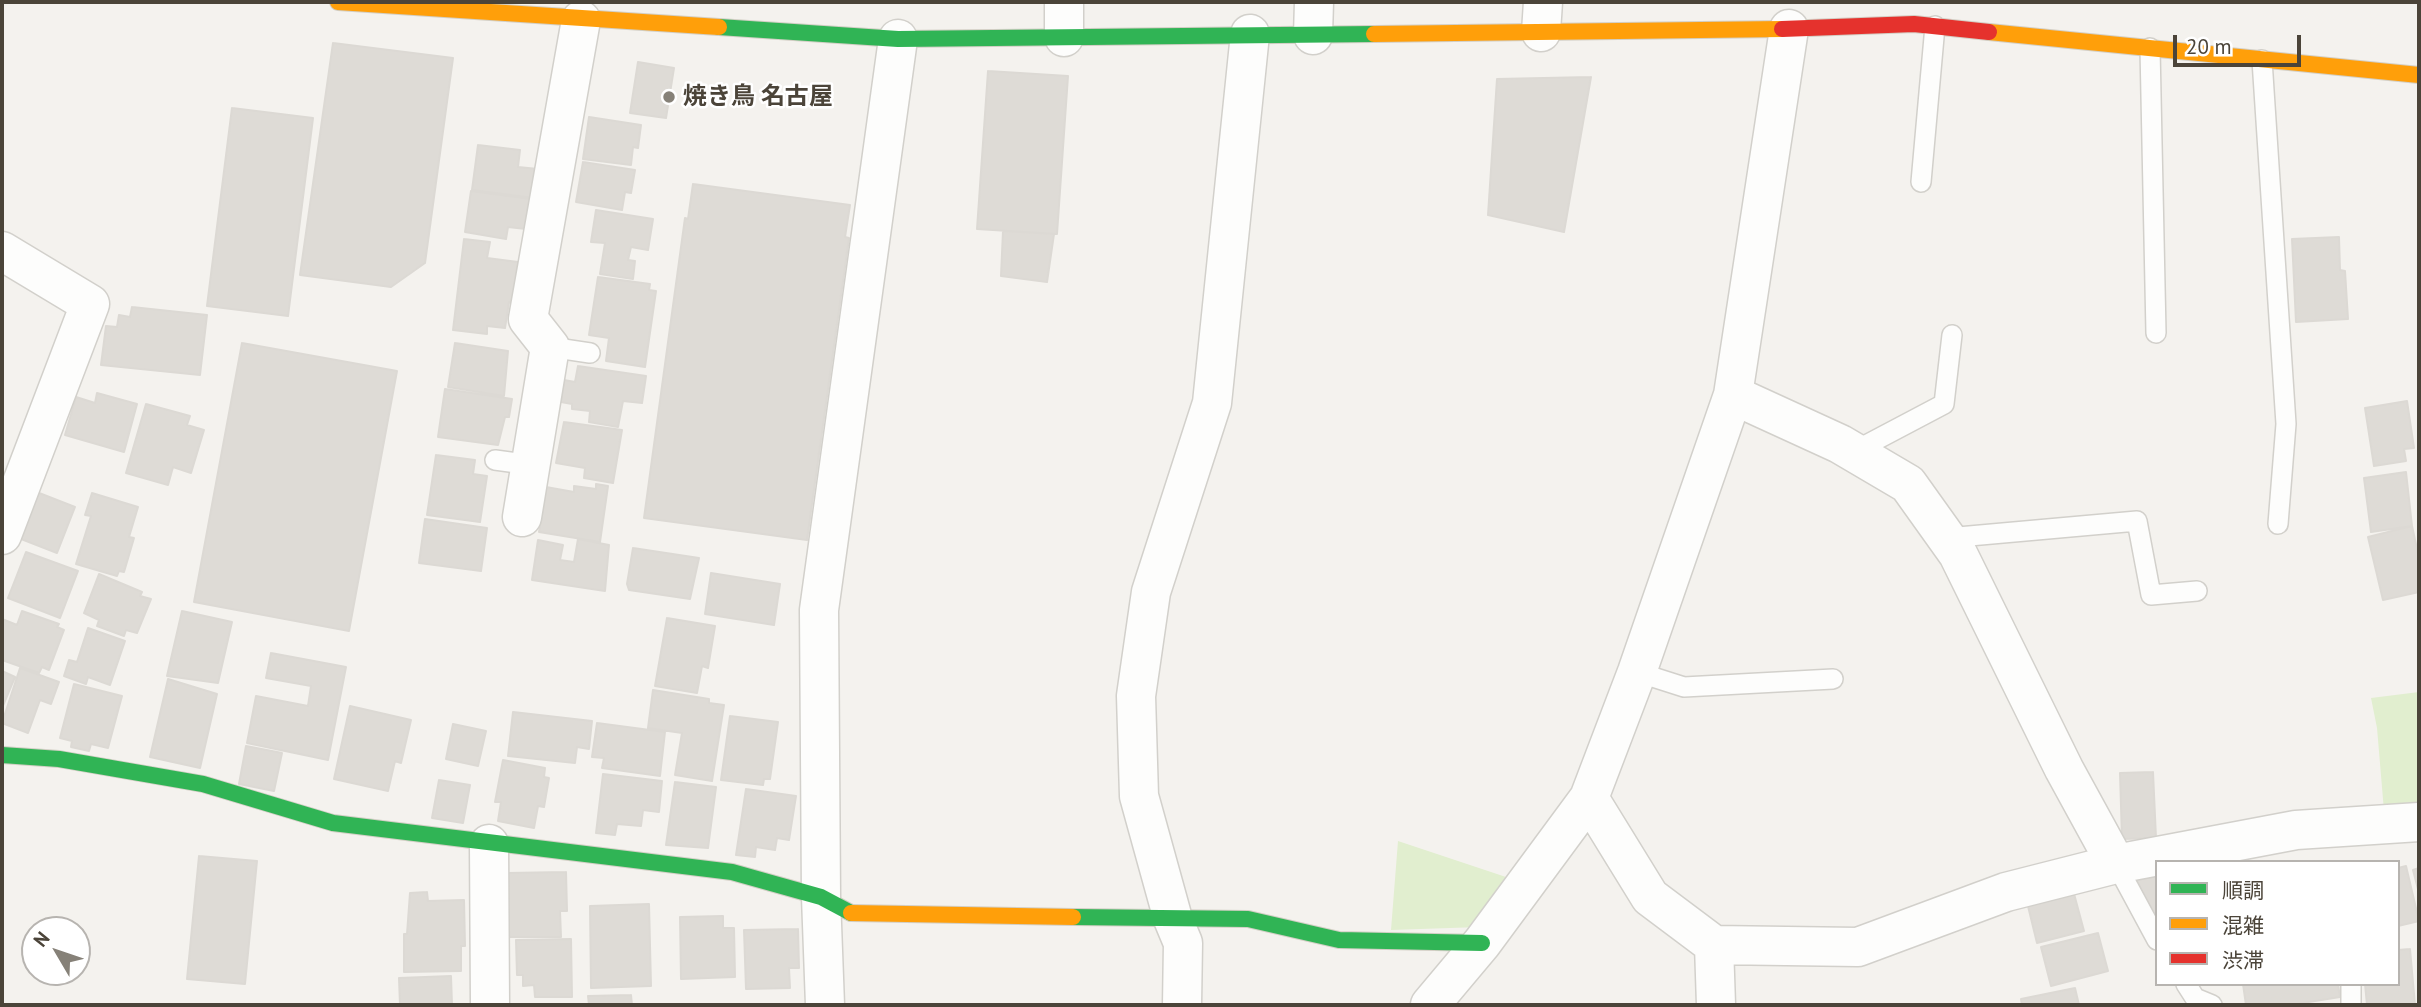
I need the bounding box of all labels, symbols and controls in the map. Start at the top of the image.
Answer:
scale bar [2176,21,2304,65]
text: 20 m [2186,33,2232,60]
place label: 焼き鳥 名古屋 [683,83,833,111]
marker: 焼き鳥 名古屋 [661,89,677,105]
legend [2155,860,2400,986]
text: 順調 [2222,877,2264,904]
text: 混雑 [2222,912,2264,939]
north arrow [21,916,91,986]
text: N [28,927,54,951]
text: 渋滞 [2222,947,2264,974]

